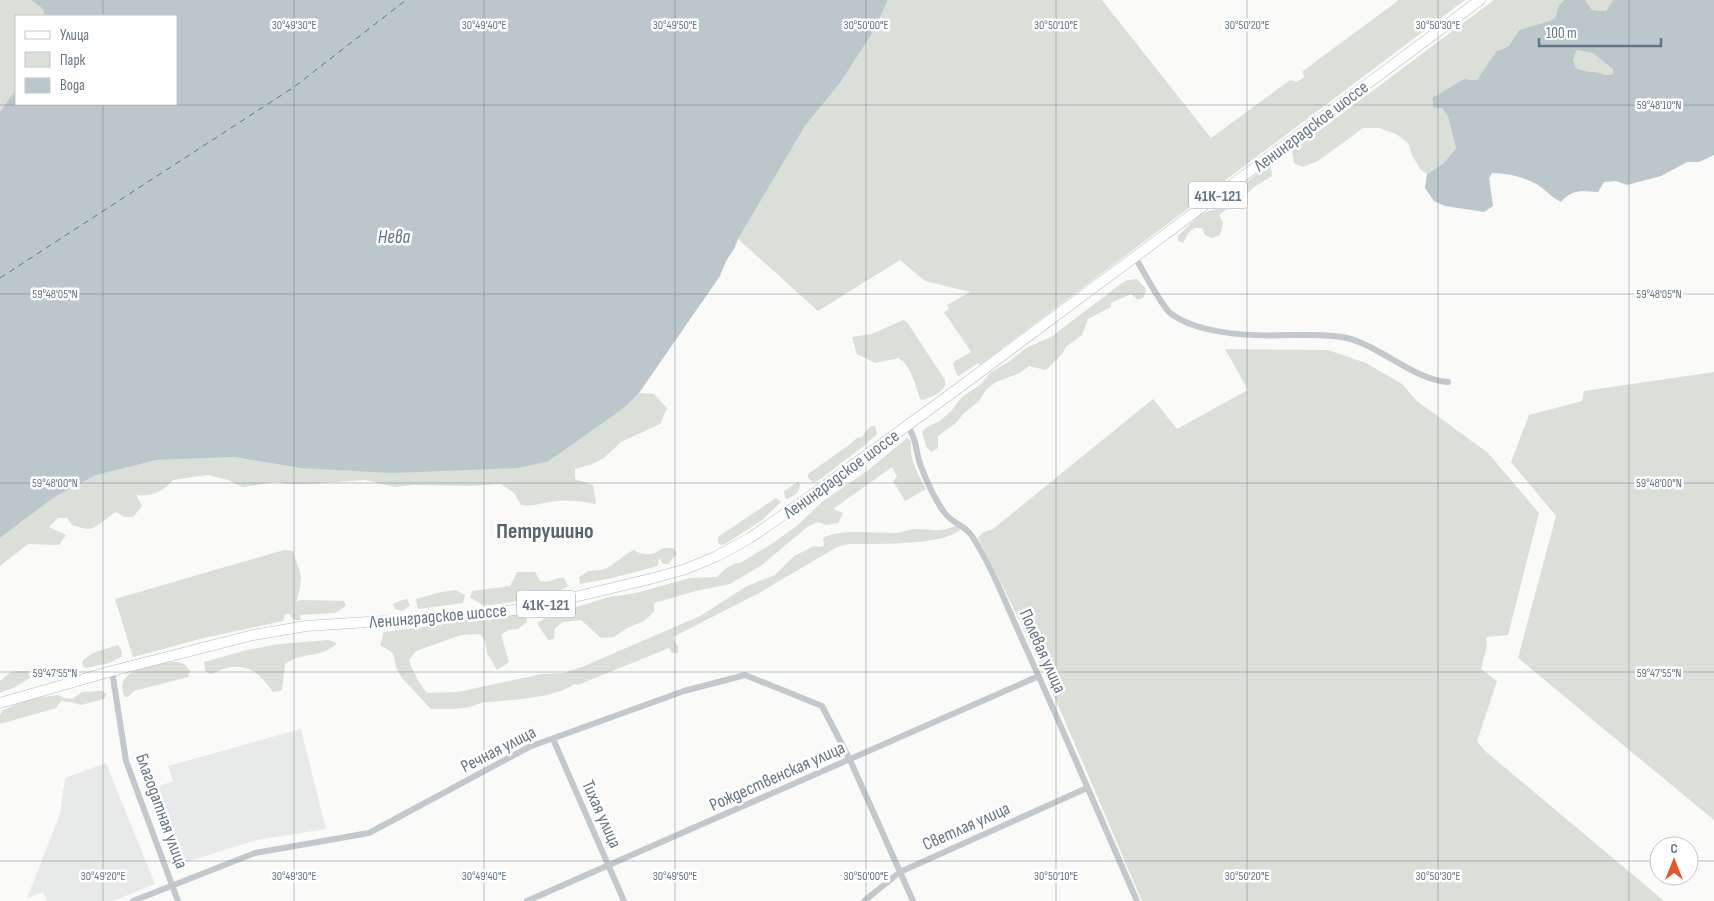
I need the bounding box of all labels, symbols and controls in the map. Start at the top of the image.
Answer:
legend [15,15,178,105]
scale bar [1539,15,1662,47]
text: 30°49'30"E [272,18,316,33]
text: 30°49'40"E [462,18,506,33]
text: 30°49'50"E [653,18,697,33]
text: 30°50'00"E [843,18,889,33]
text: 30°50'10"E [1034,18,1078,33]
text: 30°50'20"E [1225,18,1269,33]
text: 30°50'30"E [1416,18,1460,33]
text: 100 m [1546,24,1577,43]
text: Улица [60,26,89,45]
text: Парк [60,51,86,70]
text: Вода [60,76,85,95]
street label: Ленинградское шоссе [1249,77,1373,177]
text: 59°48'10"N [1637,98,1681,113]
road number: 41К-121 [1189,182,1247,208]
water label: Нева [378,226,410,249]
text: 59°48'05"N [32,287,78,302]
text: 59°48'05"N [1636,287,1682,302]
street label: Ленинградское шоссе [779,425,903,524]
text: 59°48'00"N [32,476,78,491]
text: 59°48'00"N [1636,476,1682,491]
district label: Петрушино [496,518,594,545]
road number: 41К-121 [517,590,575,618]
street label: Ленинградское шоссе [367,600,508,633]
street label: Полевая улица [1015,606,1070,696]
text: 59°47'55"N [33,666,77,681]
text: 59°47'55"N [1637,666,1681,681]
street label: Речная улица [457,722,539,777]
street label: Рождественская улица [706,737,848,816]
street label: Благодатная улица [131,751,192,872]
street label: Тихая улица [577,777,626,851]
street label: Светлая улица [919,798,1013,855]
north arrow [1649,836,1699,886]
text: С [1670,840,1678,857]
text: 30°49'20"E [81,869,125,884]
text: 30°49'30"E [272,869,316,884]
text: 30°49'40"E [462,869,506,884]
text: 30°49'50"E [653,869,697,884]
text: 30°50'00"E [843,869,889,884]
text: 30°50'10"E [1034,869,1078,884]
text: 30°50'20"E [1225,869,1269,884]
text: 30°50'30"E [1416,869,1460,884]

